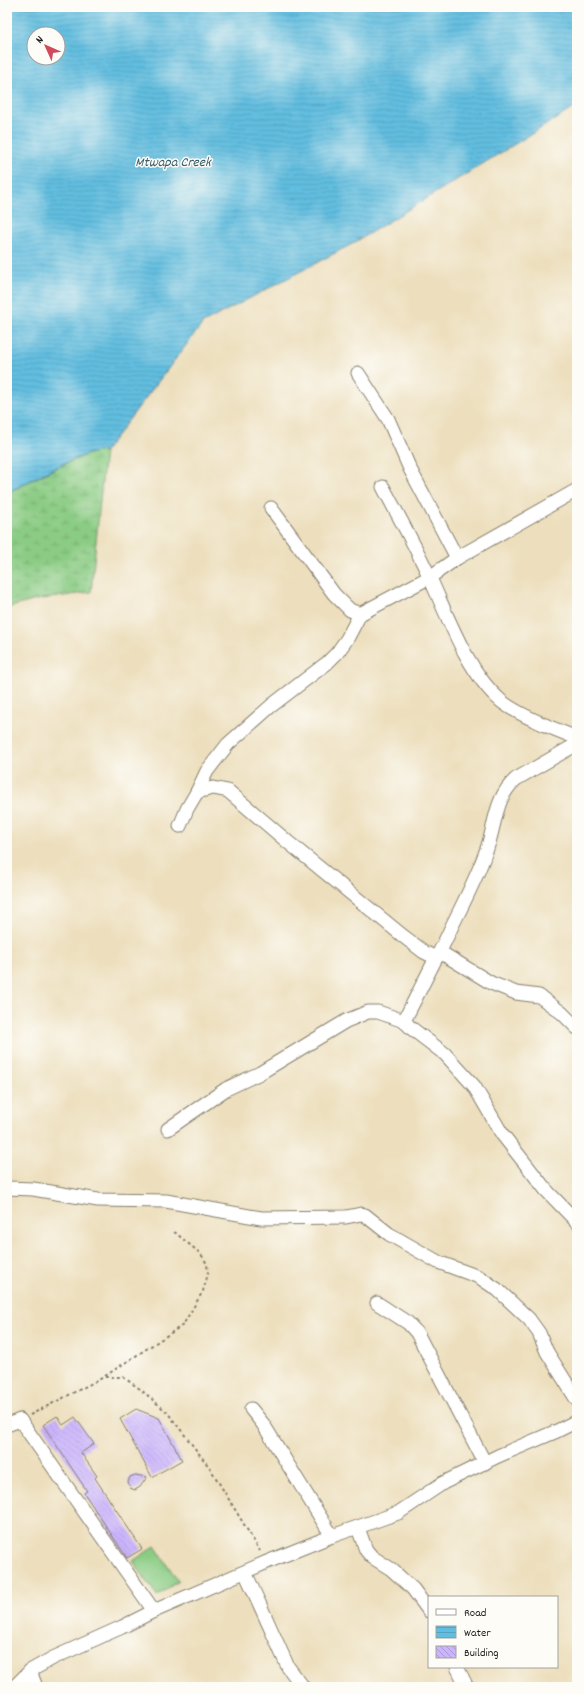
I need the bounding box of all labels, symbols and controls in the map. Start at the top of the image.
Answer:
north arrow [26,26,66,66]
text: N [33,32,48,48]
water label: Mtwapa Creek [135,153,212,173]
legend [428,1596,558,1668]
text: Road [464,1605,486,1622]
text: Water [464,1625,491,1642]
text: Building [464,1645,499,1662]

